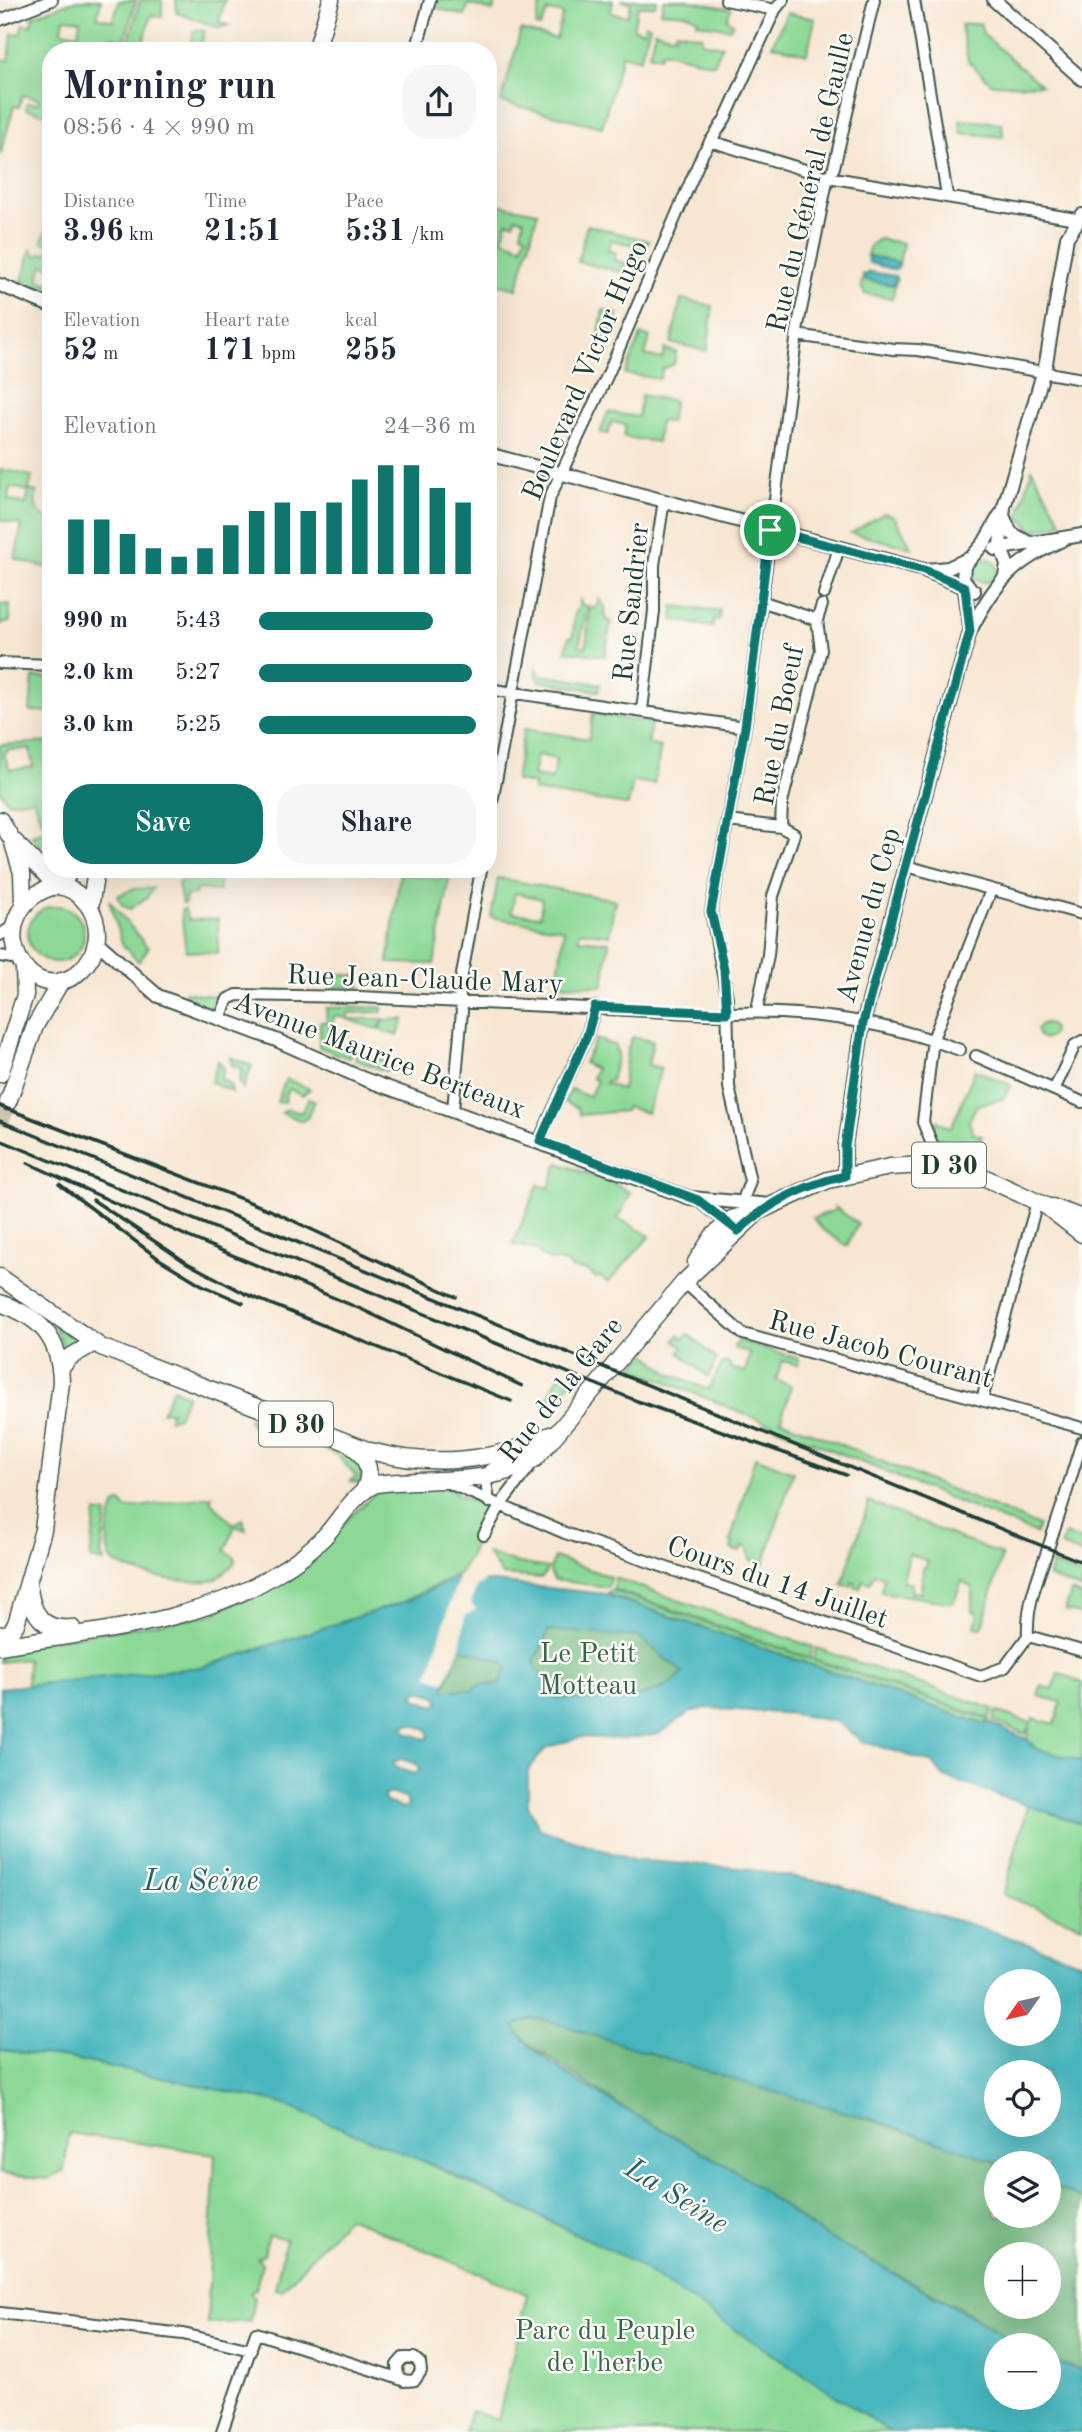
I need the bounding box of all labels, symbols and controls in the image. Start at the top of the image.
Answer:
street label: Rue du Général de Gaulle [764,30,860,335]
button: share [402,65,476,139]
text: Morning run [63,69,276,107]
text: 08:56 · 4 × 990 m [63,116,255,139]
text: Distance [63,193,135,212]
text: Time [204,193,247,212]
text: Pace [345,193,384,212]
text: 3.96 [63,217,124,247]
text: 21:51 [204,217,282,247]
text: 5:31 [345,217,406,247]
text: km [124,226,154,245]
text: /km [406,226,444,245]
street label: Boulevard Victor Hugo [519,237,654,505]
text: Elevation [63,312,140,331]
text: Heart rate [204,312,289,331]
text: kcal [345,312,378,331]
text: 52 [63,336,98,366]
text: 171 [204,336,256,366]
text: 255 [345,336,397,366]
text: m [98,345,118,364]
text: bpm [256,345,296,364]
text: Elevation [63,415,157,438]
text: 24–36 m [384,415,476,438]
pin [740,500,800,560]
icon: arrive [751,511,789,549]
street label: Rue Sandrier [611,521,655,683]
text: 990 m [63,609,128,632]
text: 5:43 [175,609,221,632]
street label: Rue du Boeuf [752,641,811,808]
text: 2.0 km [63,661,134,684]
text: 5:27 [175,661,221,684]
text: 3.0 km [63,713,134,736]
text: 5:25 [175,713,221,736]
button: Save [63,784,263,864]
button: Share [277,784,476,864]
street label: Avenue du Cep [833,825,907,1006]
street label: Rue Jean-Claude Mary [286,962,564,1000]
street label: Avenue Maurice Berteaux [229,988,529,1126]
road number: D 30 [912,1142,986,1188]
street label: Rue Jacob Courant [765,1308,995,1394]
street label: Rue de la Gare [495,1313,629,1469]
road number: D 30 [259,1401,333,1446]
street label: Cours du 14 Juillet [663,1533,891,1635]
park label: Le Petit Motteau [539,1641,637,1701]
water label: La Seine [142,1867,259,1897]
north arrow [984,1969,1060,2046]
map controls [984,1969,1061,2410]
button: locate [984,2060,1061,2137]
button: layers [984,2151,1061,2228]
water label: La Seine [618,2153,733,2240]
button: + [984,2242,1061,2319]
park label: Parc du Peuple de l'herbe [515,2318,695,2378]
button: − [984,2333,1061,2410]

